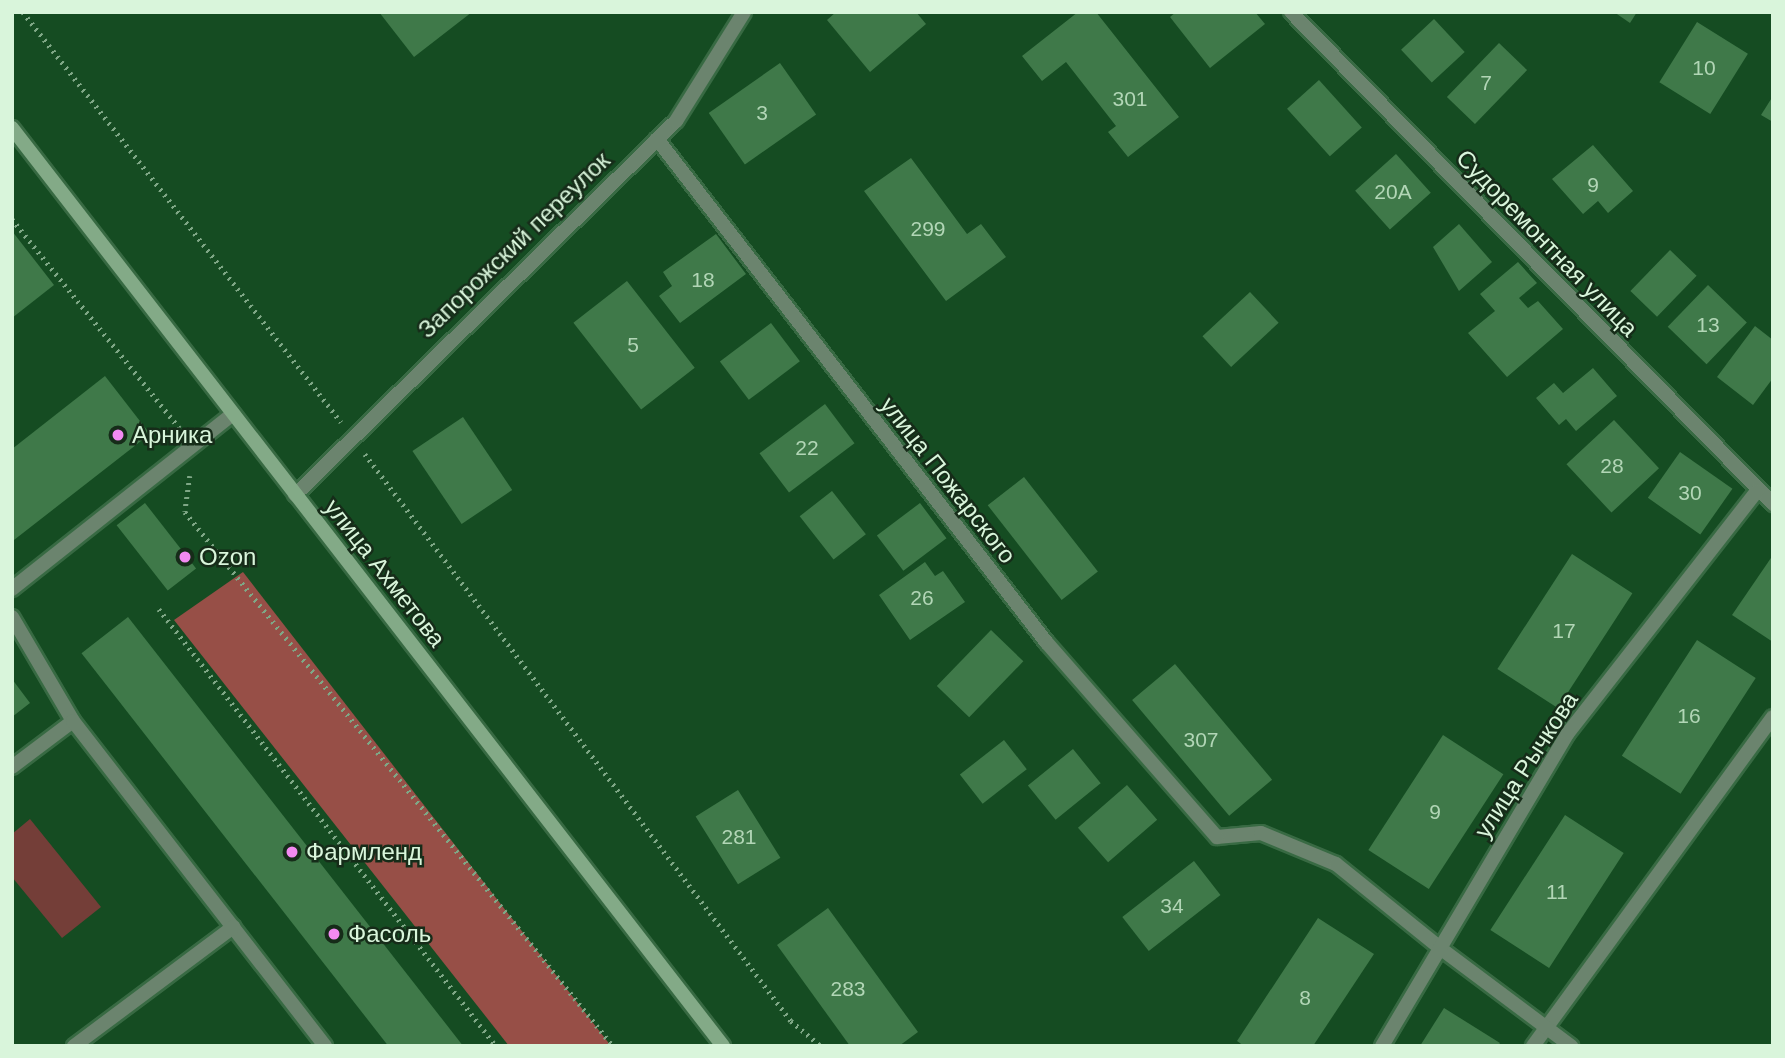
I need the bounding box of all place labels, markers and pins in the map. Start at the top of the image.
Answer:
place label: Арника [132,421,212,449]
marker: Арника [110,427,126,443]
place label: Ozon [199,543,256,571]
marker: Ozon [177,549,193,565]
place label: Фармленд [306,838,422,866]
marker: Фармленд [284,844,300,860]
place label: Фасоль [348,920,431,948]
marker: Фасоль [326,926,342,942]

